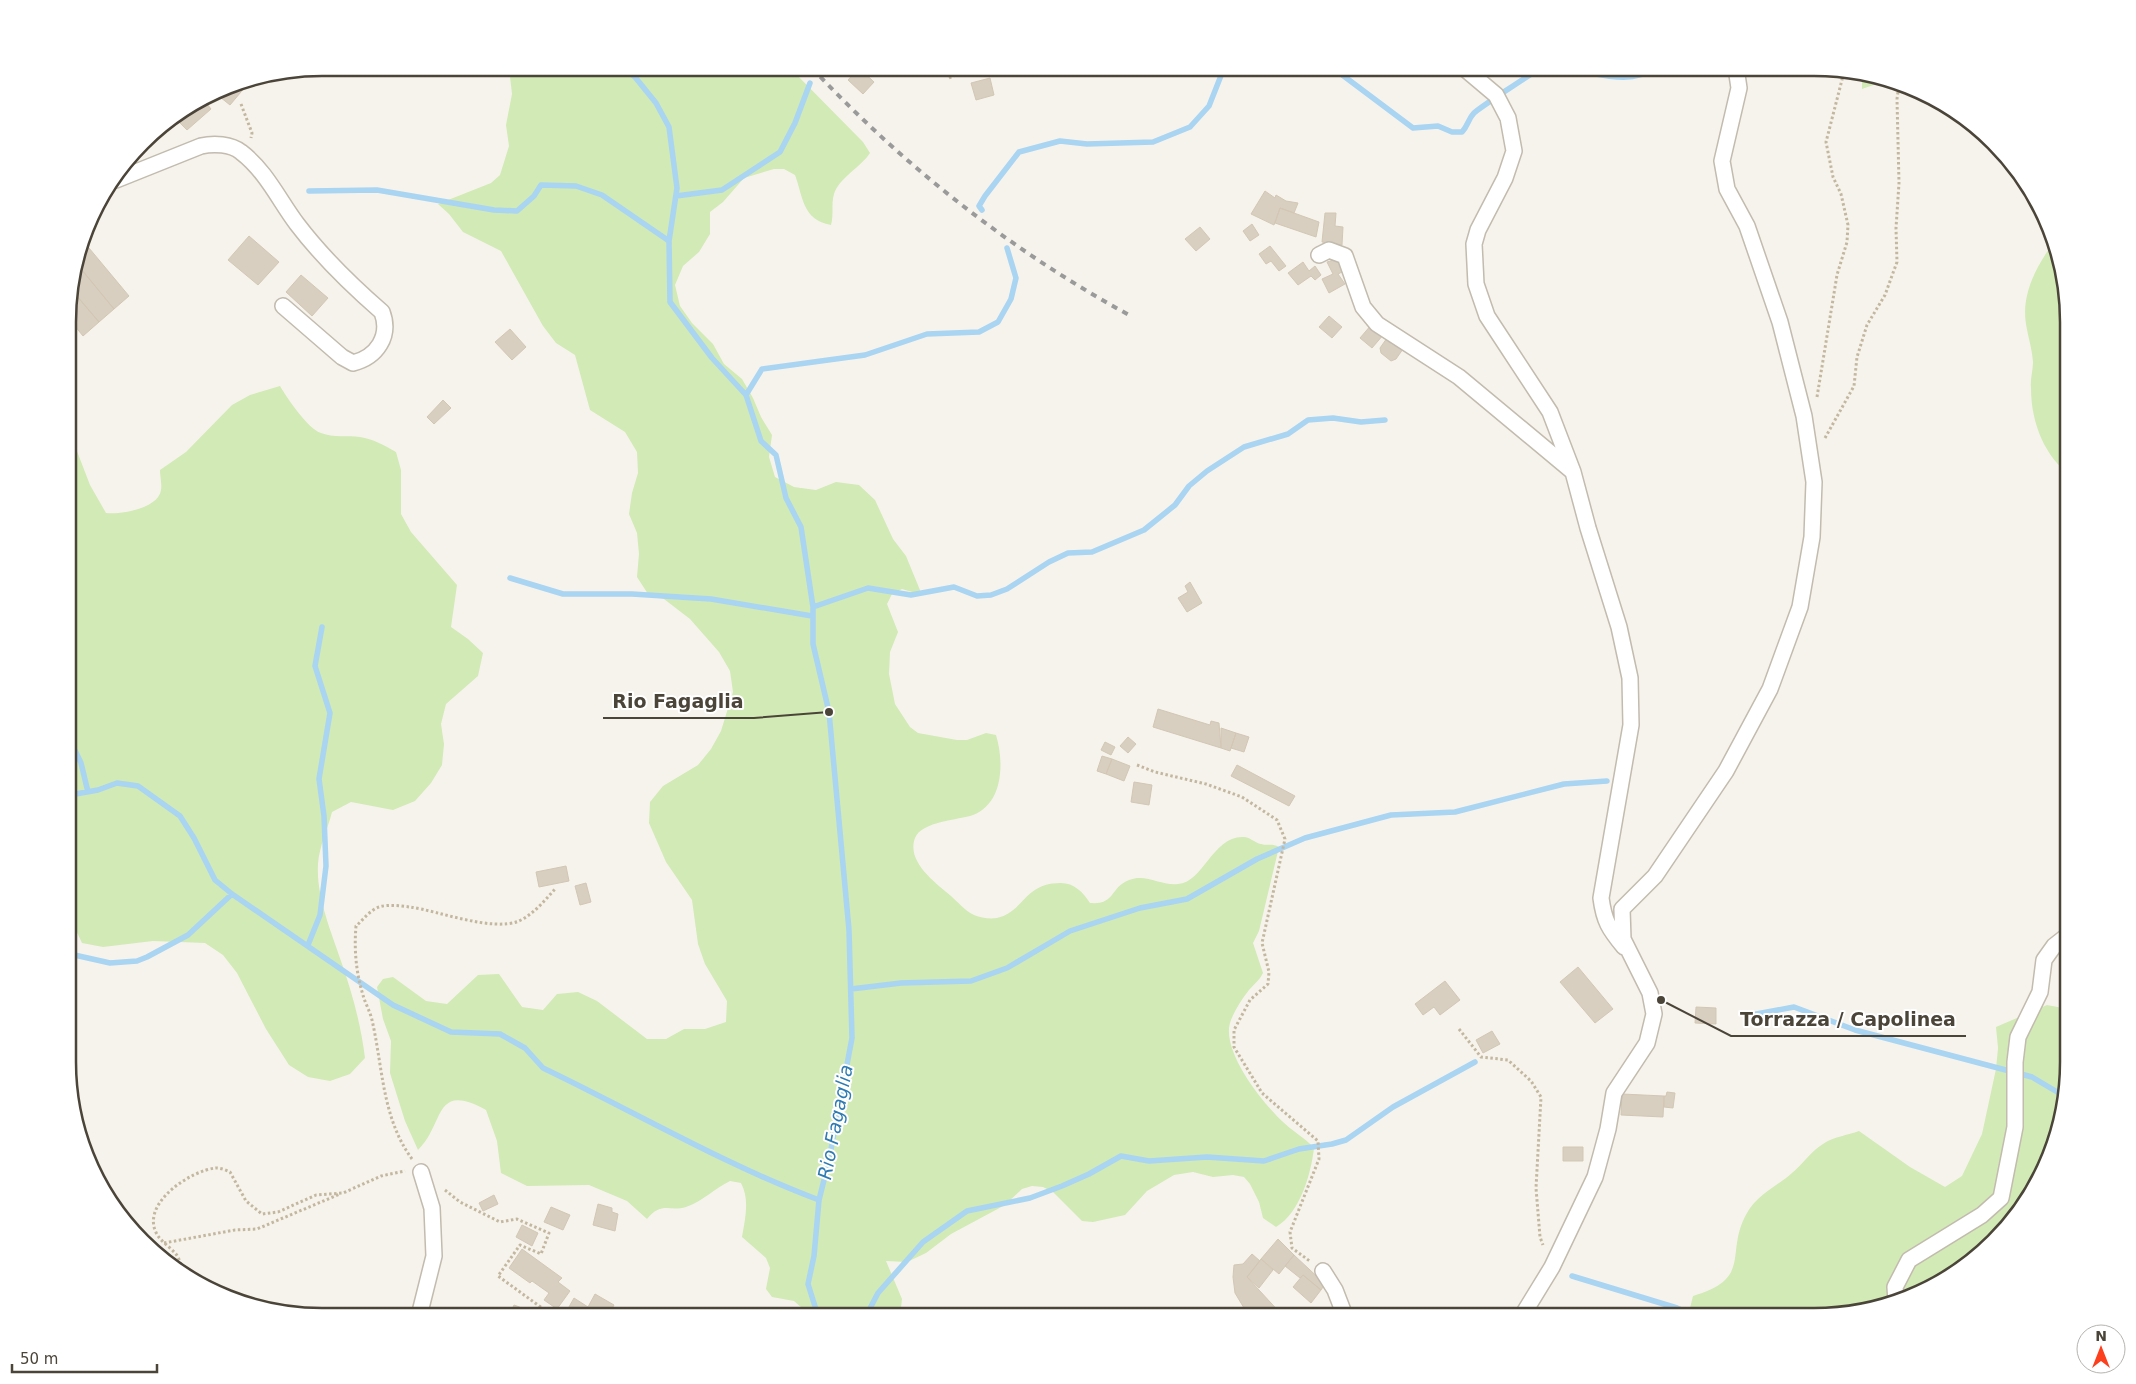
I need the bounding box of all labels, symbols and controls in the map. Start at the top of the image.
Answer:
callout: Rio Fagaglia [603,684,754,718]
text: Rio Fagaglia [612,690,744,712]
callout: Torrazza / Capolinea [1731,1002,1966,1036]
text: Torrazza / Capolinea [1740,1008,1956,1030]
water label: Rio Fagaglia [813,1063,857,1181]
north arrow [2076,1324,2126,1374]
text: N [2095,1328,2107,1344]
scale bar [12,1342,158,1374]
text: 50 m [20,1350,58,1368]

